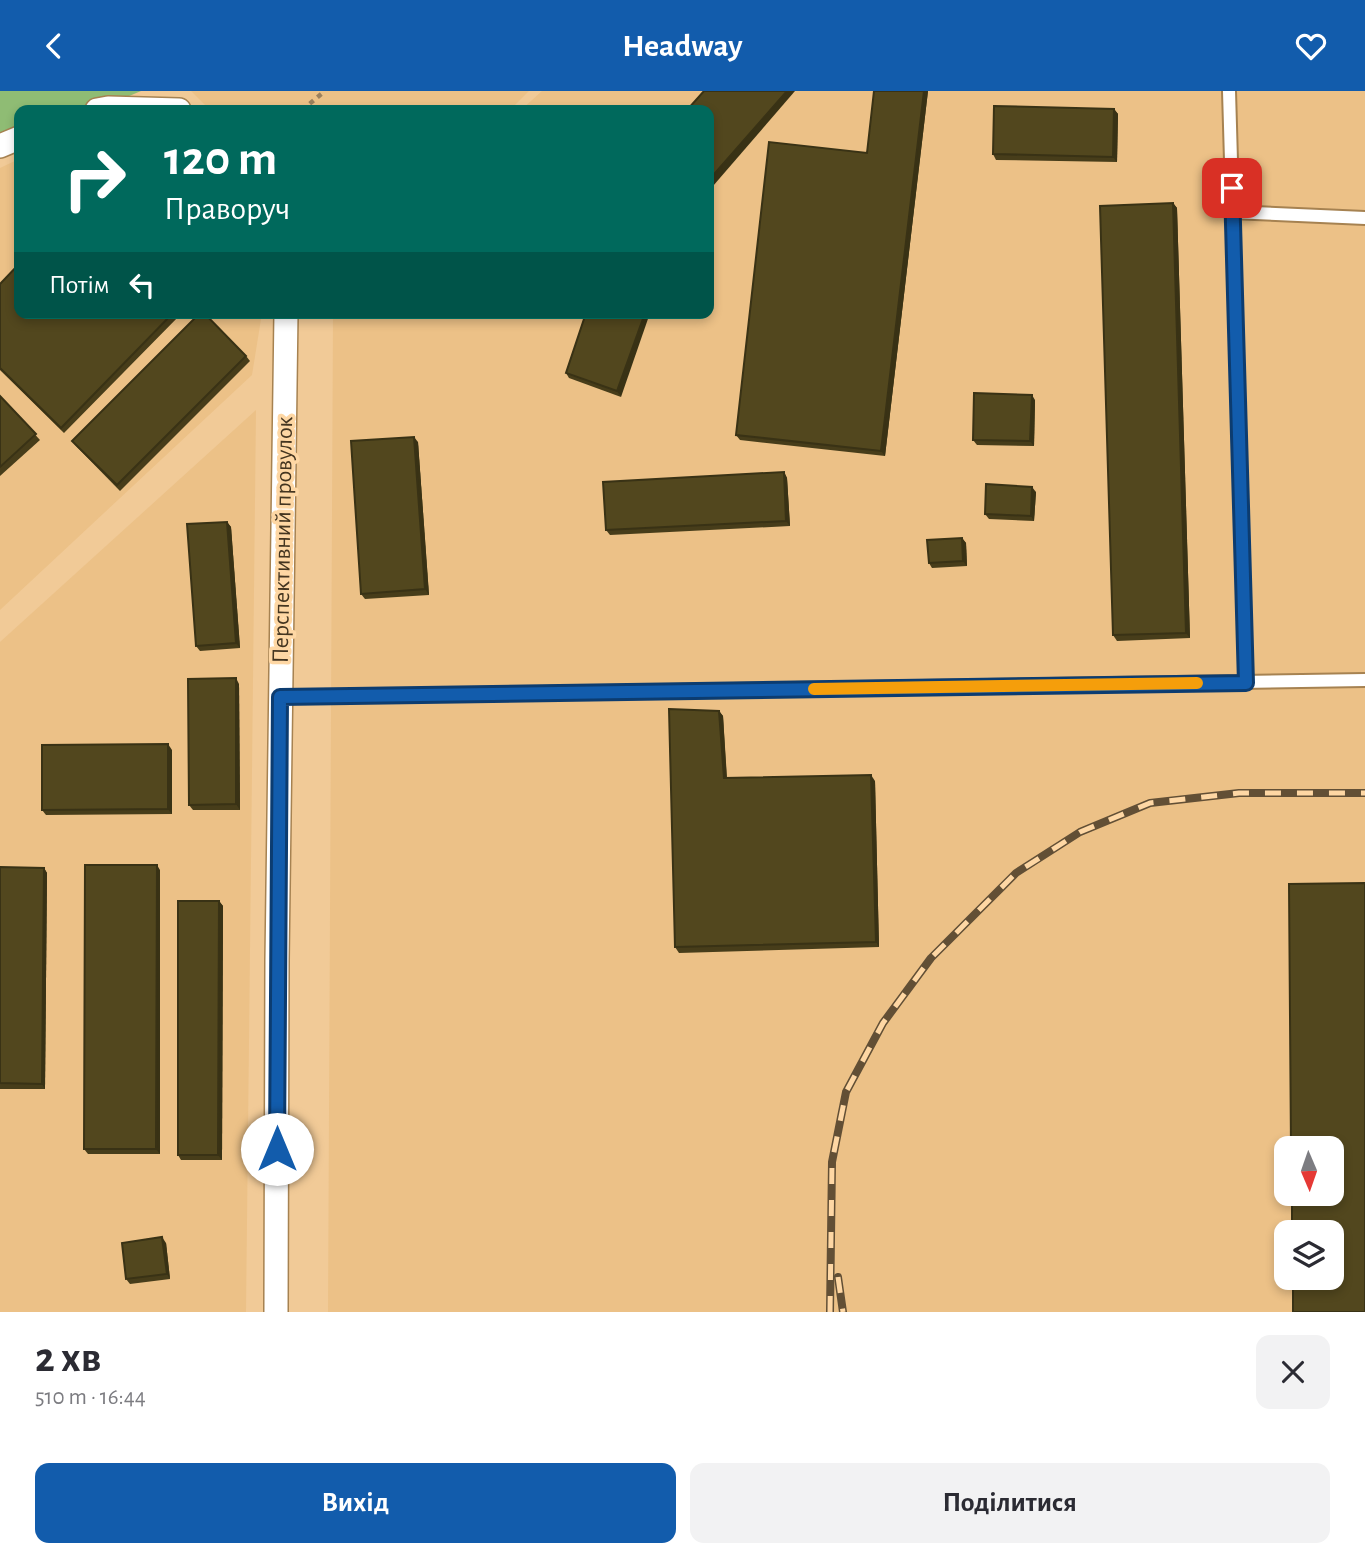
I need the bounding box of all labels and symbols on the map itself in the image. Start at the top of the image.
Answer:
pin [1202,158,1262,218]
street label: Перспективний провулок [269,416,297,664]
position arrow [240,1112,314,1186]
north arrow [1274,1136,1344,1206]

